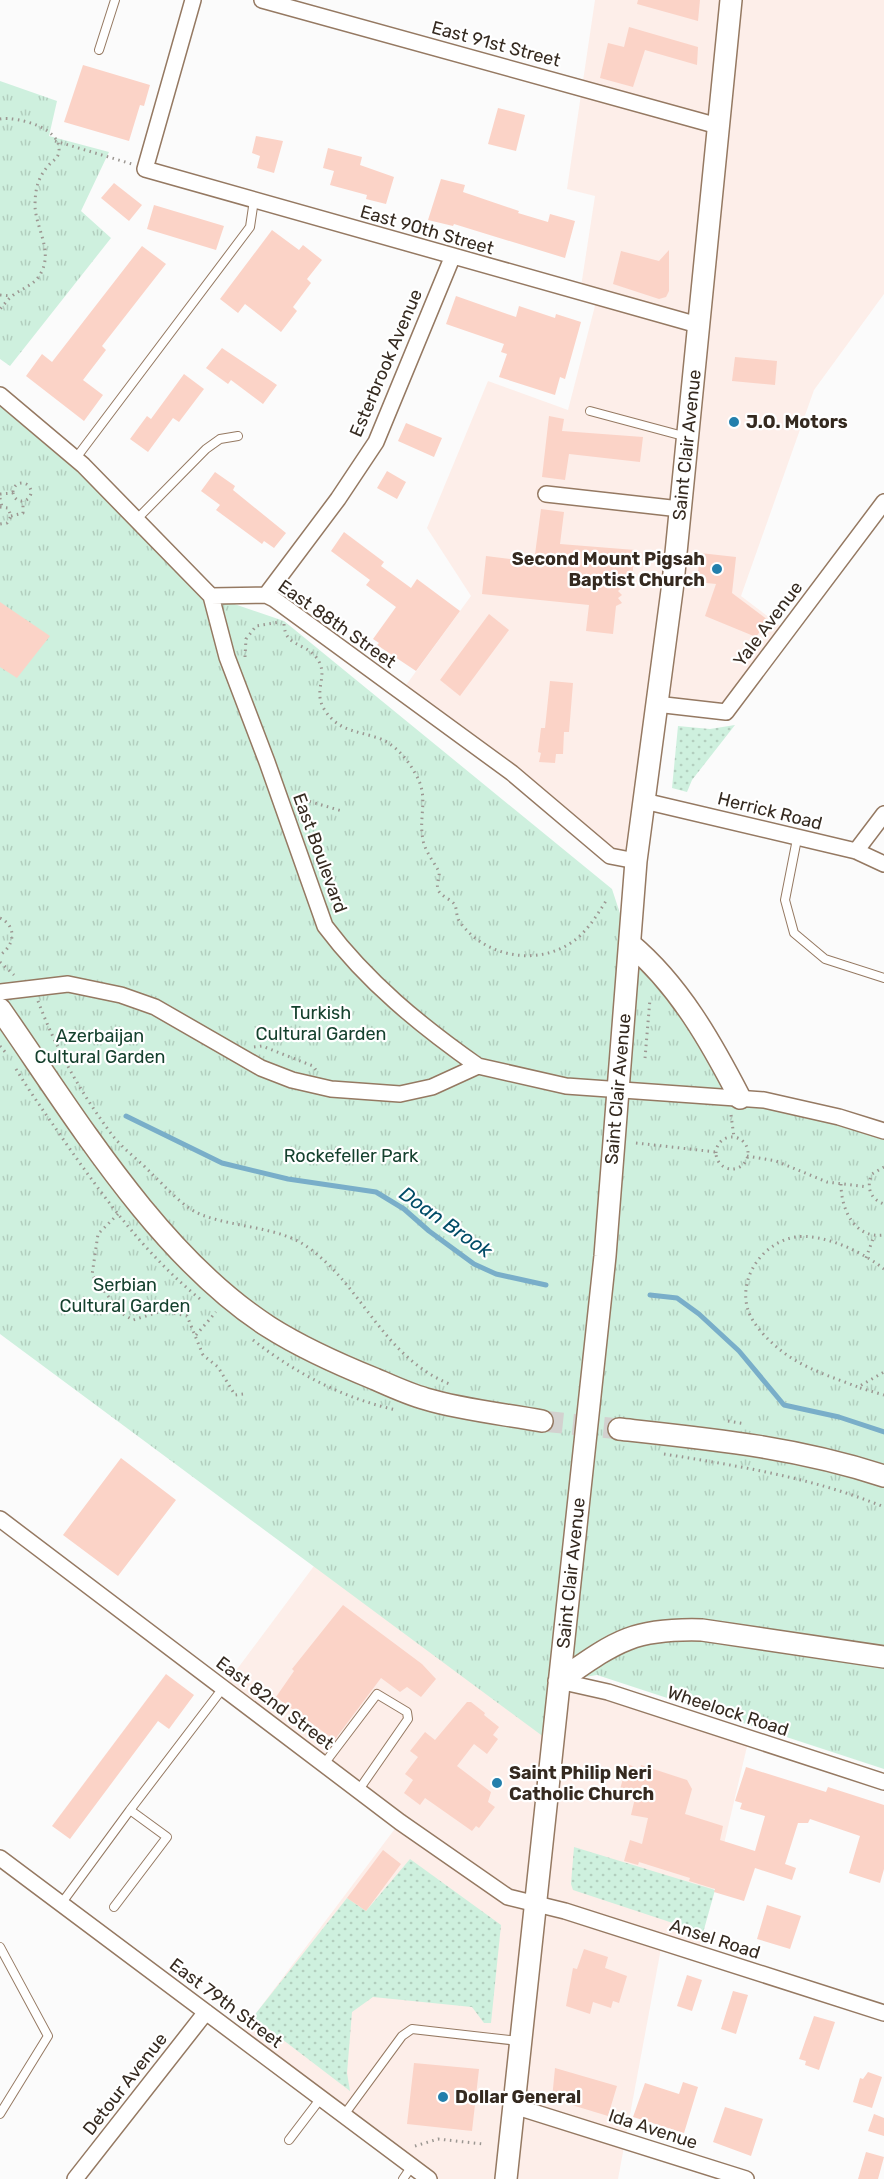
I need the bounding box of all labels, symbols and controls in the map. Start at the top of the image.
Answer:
street label: East 91st Street [429,16,563,72]
street label: East 90th Street [358,200,496,260]
street label: Esterbrook Avenue [345,286,427,440]
street label: Saint Clair Avenue [668,368,706,522]
place label: J.O. Motors [746,411,848,433]
marker: J.O. Motors [727,415,741,429]
place label: Second Mount Pigsah Baptist Church [512,548,705,591]
marker: Second Mount Pigsah Baptist Church [710,562,724,576]
street label: East 88th Street [274,575,400,673]
street label: Yale Avenue [729,577,807,671]
street label: Herrick Road [715,787,825,835]
street label: East Boulevard [288,790,352,916]
park label: Turkish Cultural Garden [255,1002,387,1045]
street label: Saint Clair Avenue [600,1012,636,1166]
park label: Azerbaijan Cultural Garden [34,1025,166,1068]
park label: Rockefeller Park [284,1145,419,1167]
water label: Doan Brook [395,1181,498,1263]
park label: Serbian Cultural Garden [59,1274,191,1317]
street label: Saint Clair Avenue [552,1496,590,1650]
street label: East 82nd Street [212,1652,338,1754]
street label: Wheelock Road [665,1681,791,1741]
place label: Saint Philip Neri Catholic Church [509,1762,654,1805]
marker: Saint Philip Neri Catholic Church [490,1776,504,1790]
street label: Ansel Road [667,1914,763,1964]
street label: East 79th Street [165,1953,287,2053]
street label: Detour Avenue [78,2028,172,2140]
place label: Dollar General [455,2086,581,2108]
marker: Dollar General [436,2090,450,2104]
street label: Ida Avenue [606,2104,700,2154]

